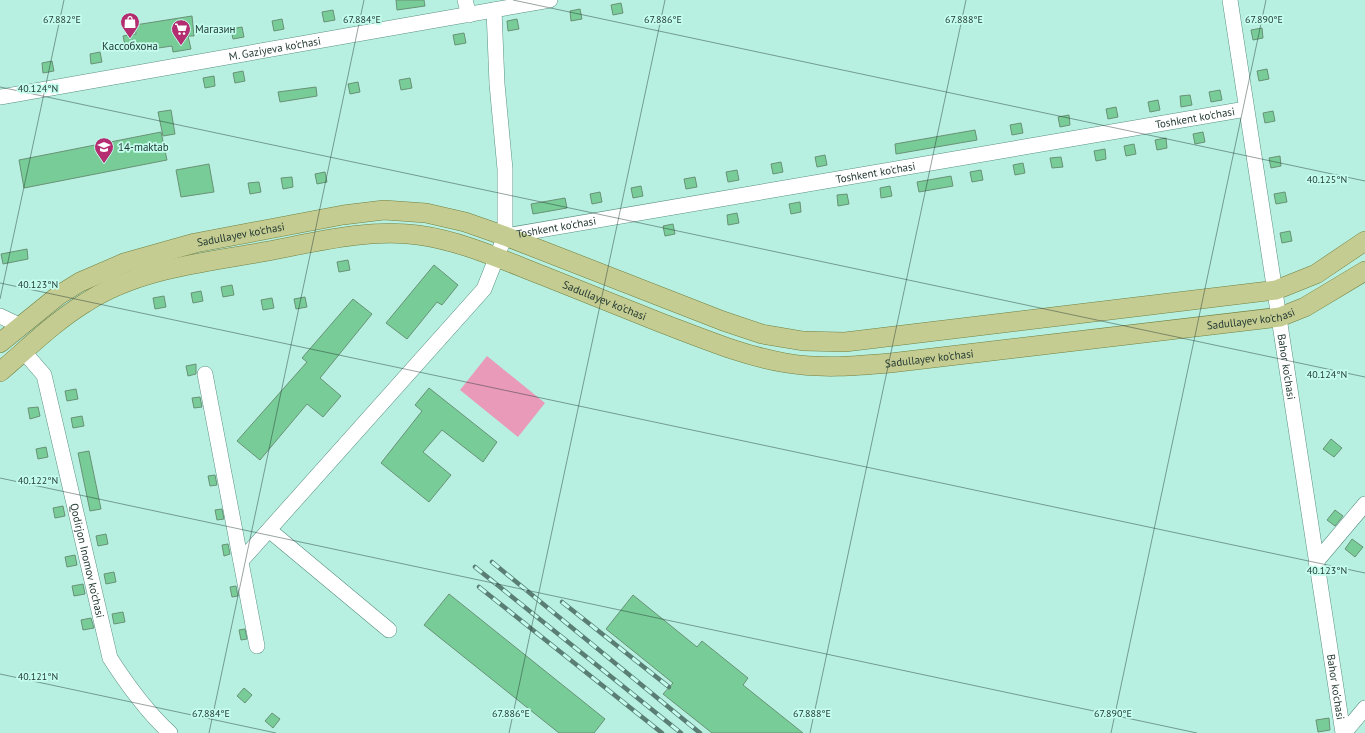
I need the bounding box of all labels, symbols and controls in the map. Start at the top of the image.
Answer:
shop icon: Кассобхона [119,11,141,39]
text: 67.882°E [43,13,81,26]
text: 67.884°E [343,13,381,26]
text: 67.886°E [644,13,682,26]
text: 67.888°E [945,13,983,26]
text: 67.890°E [1245,13,1283,26]
supermarket icon: Магазин [170,18,192,46]
place label: Магазин [195,22,236,36]
street label: M. Gaziyeva ko'chasi [228,34,322,64]
place label: Кассобхона [102,39,158,53]
text: 40.124°N [18,82,58,95]
street label: Toshkent ko'chasi [1154,104,1236,131]
school or university icon: 14-maktab [93,136,115,164]
place label: 14-maktab [118,140,169,154]
street label: Toshkent ko'chasi [835,159,917,186]
text: 40.125°N [1307,173,1347,186]
street label: Toshkent ko'chasi [515,214,597,241]
street label: Sadullayev ko'chasi [196,219,286,250]
street label: Sadullayev ko'chasi [561,277,649,323]
text: 40.123°N [18,278,58,291]
street label: Sadullayev ko'chasi [1206,305,1297,333]
street label: Bahor ko'chasi [1275,333,1299,401]
street label: Sadullayev ko'chasi [884,346,974,370]
text: 40.124°N [1307,368,1347,381]
text: 40.122°N [18,474,58,487]
street label: Qodirjon Inomov ko'chasi [67,502,107,619]
text: 40.123°N [1307,564,1347,577]
street label: Bahor ko'chasi [1324,653,1348,721]
text: 40.121°N [18,670,58,683]
text: 67.884°E [192,707,230,720]
text: 67.886°E [492,707,530,720]
text: 67.888°E [793,707,831,720]
text: 67.890°E [1094,707,1132,720]

